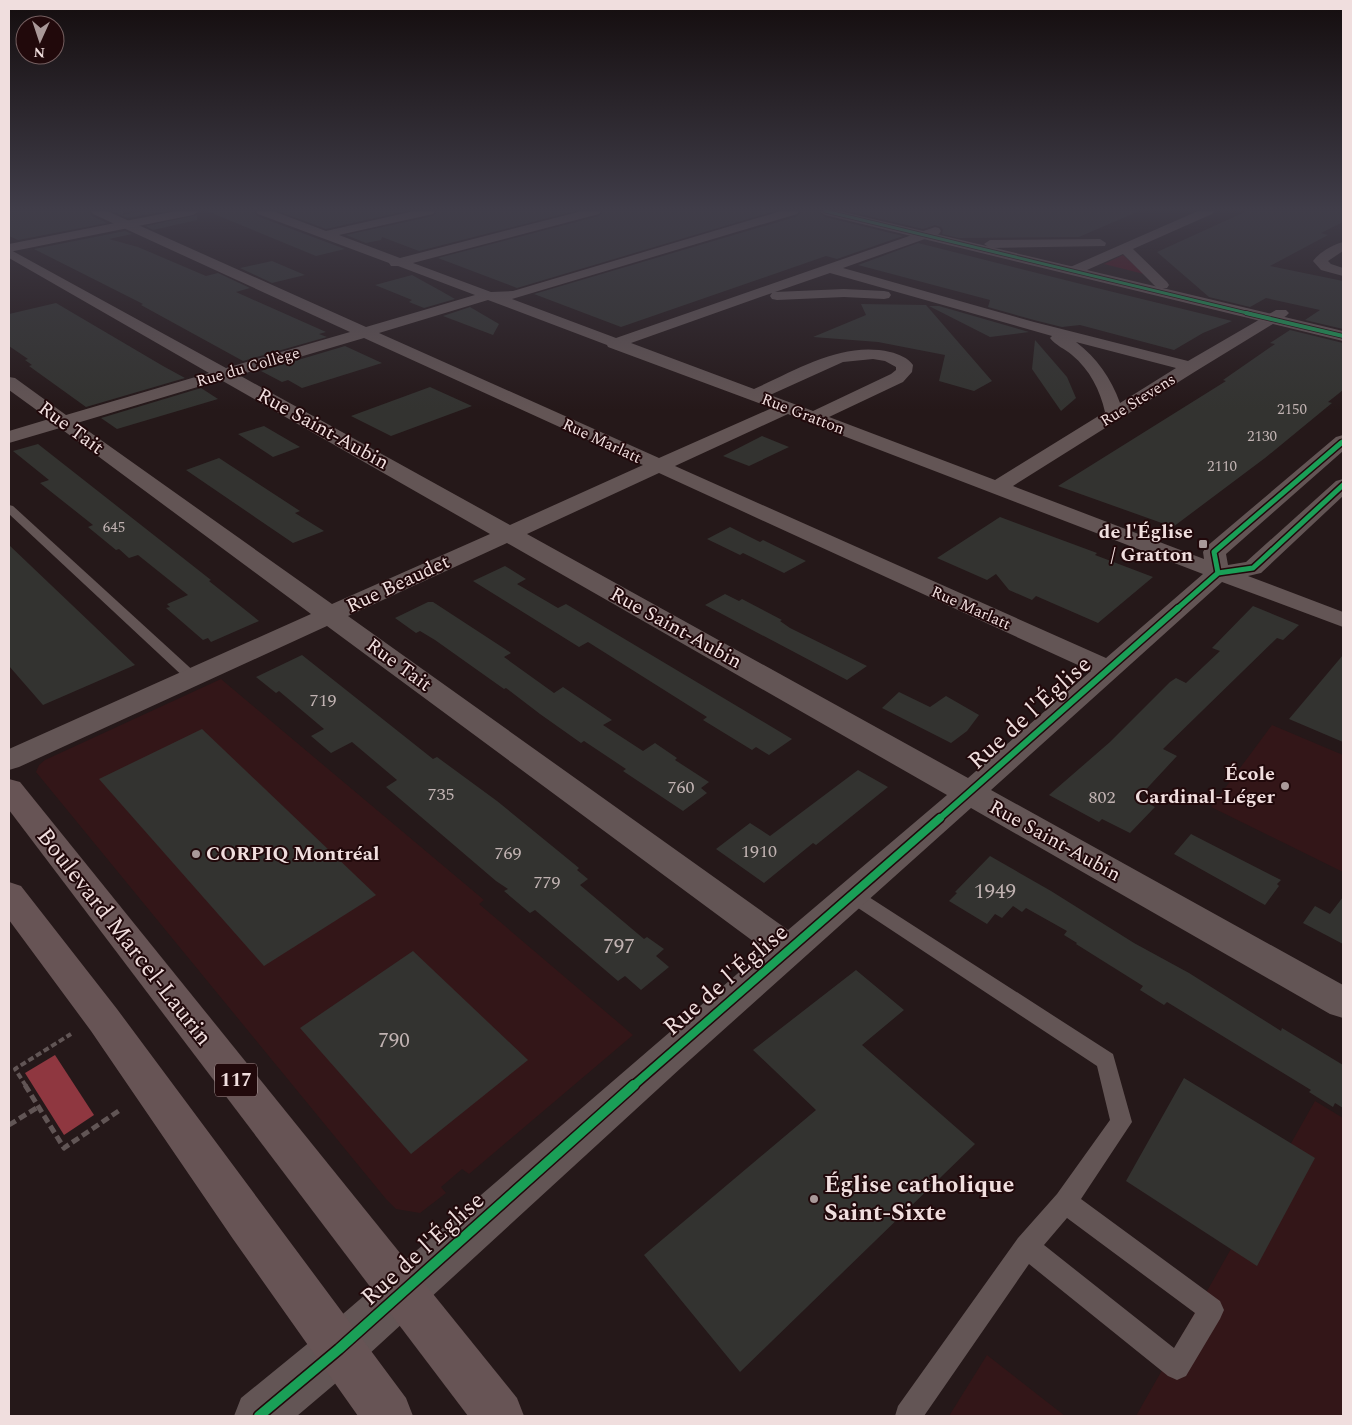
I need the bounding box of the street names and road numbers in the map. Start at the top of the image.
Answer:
street label: Rue du Collège [193,341,303,393]
street label: Rue Stevens [1096,367,1180,433]
street label: Rue Saint-Aubin [252,380,394,478]
street label: Rue Gratton [758,387,848,441]
street label: Rue Tait [32,394,110,462]
street label: Rue Marlatt [559,412,646,470]
street label: Rue Beaudet [341,547,455,621]
street label: Rue Saint-Aubin [605,579,747,677]
street label: Rue Marlatt [927,580,1015,636]
street label: Rue Tait [360,631,438,699]
street label: Rue de l'Église [960,647,1100,779]
street label: Rue Saint-Aubin [984,792,1126,890]
street label: Boulevard Marcel-Laurin [27,820,221,1054]
street label: Rue de l'Église [655,915,797,1045]
road number: 117 [215,1064,257,1096]
street label: Rue de l'Église [353,1183,493,1315]

